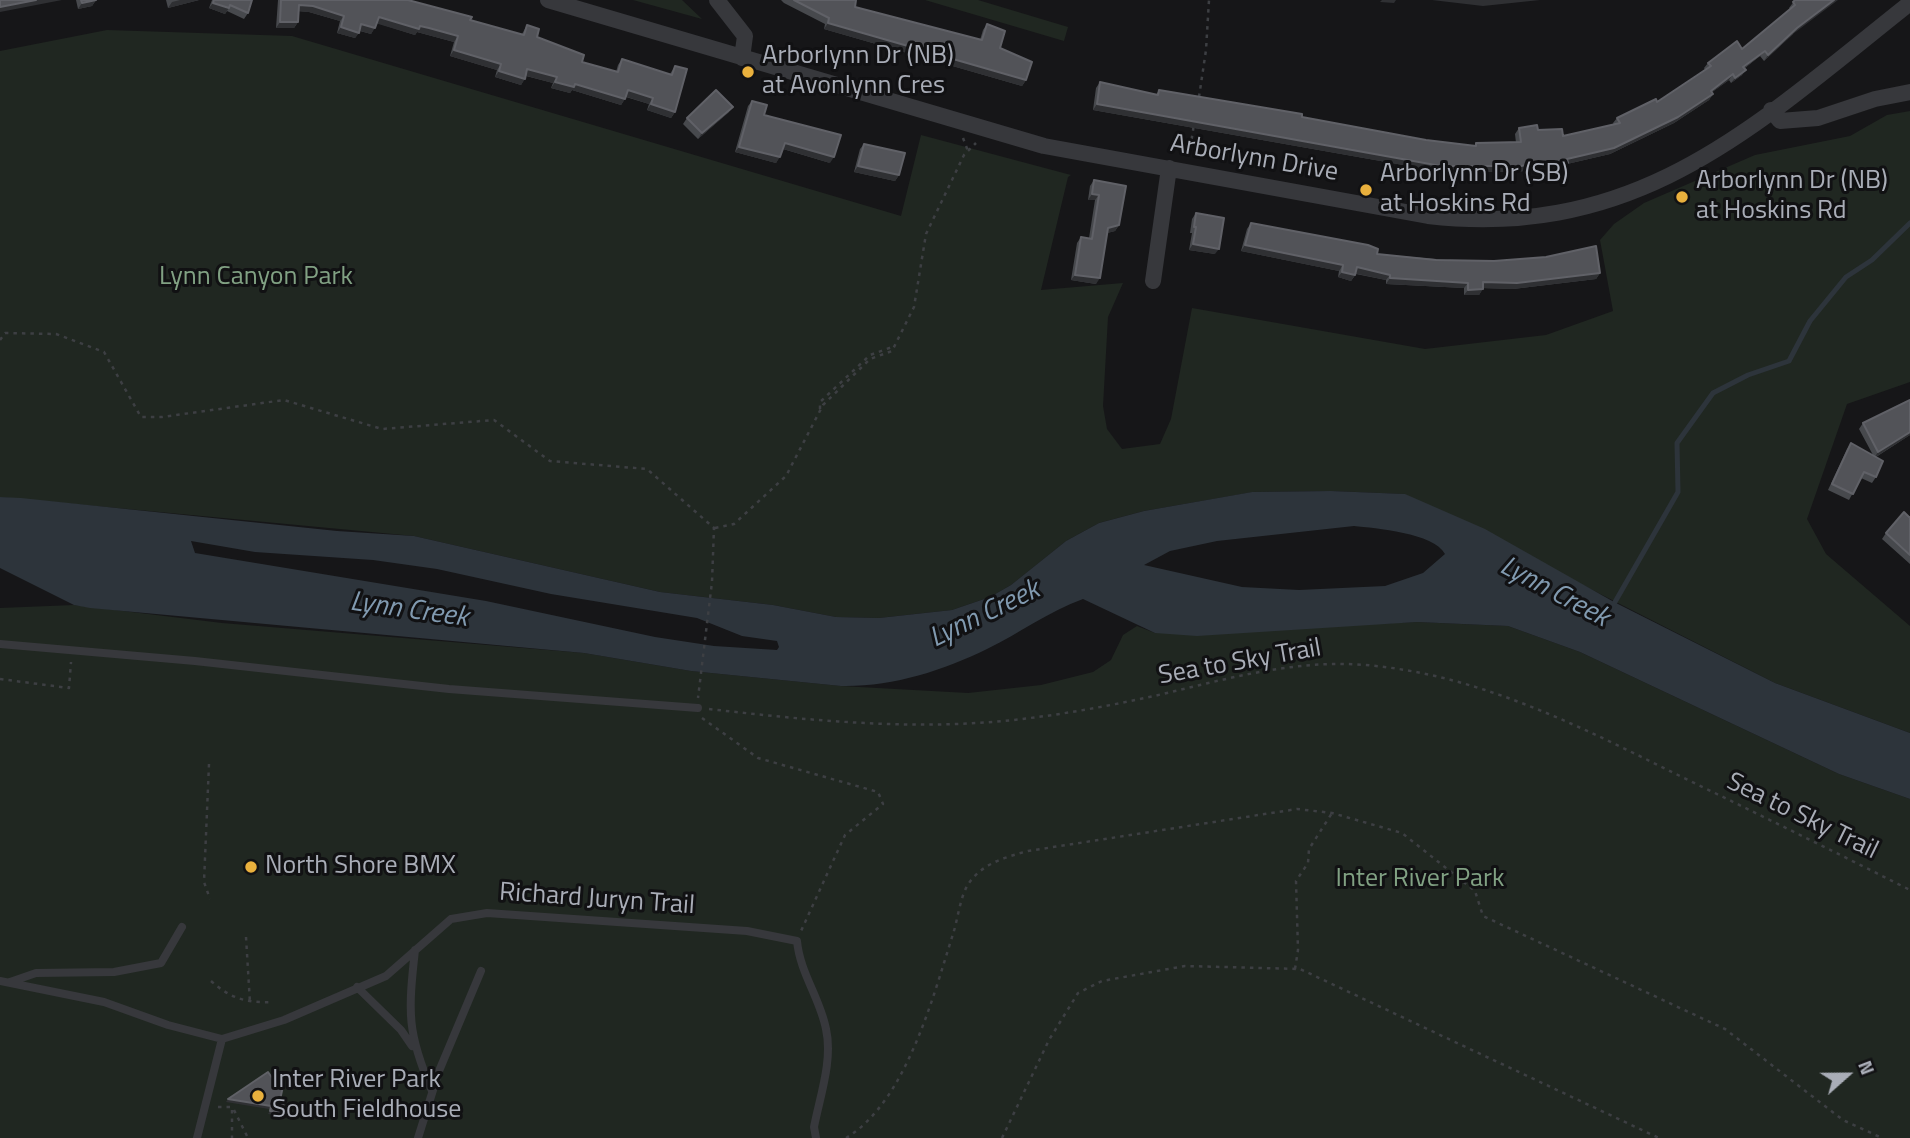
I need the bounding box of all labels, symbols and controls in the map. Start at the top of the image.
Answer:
place label: Arborlynn Dr (NB) at Avonlynn Cres [762,41,954,102]
marker: Arborlynn Dr (NB) at Avonlynn Cres [740,64,756,80]
street label: Arborlynn Drive [1168,129,1340,189]
place label: Arborlynn Dr (SB) at Hoskins Rd [1380,159,1568,220]
place label: Arborlynn Dr (NB) at Hoskins Rd [1696,166,1888,228]
marker: Arborlynn Dr (SB) at Hoskins Rd [1358,182,1374,198]
marker: Arborlynn Dr (NB) at Hoskins Rd [1674,189,1690,205]
park label: Lynn Canyon Park [159,262,353,294]
water label: Lynn Creek [1494,550,1614,636]
water label: Lynn Creek [924,574,1046,656]
water label: Lynn Creek [348,586,470,636]
street label: Sea to Sky Trail [1156,633,1324,693]
street label: Sea to Sky Trail [1721,767,1883,867]
place label: North Shore BMX [265,851,456,883]
marker: North Shore BMX [243,859,259,875]
park label: Inter River Park [1336,864,1504,896]
street label: Richard Juryn Trail [498,878,696,922]
north arrow [1812,1040,1882,1110]
text: N [1851,1056,1883,1079]
place label: Inter River Park South Fieldhouse [272,1065,461,1126]
marker: Inter River Park South Fieldhouse [250,1088,266,1104]

